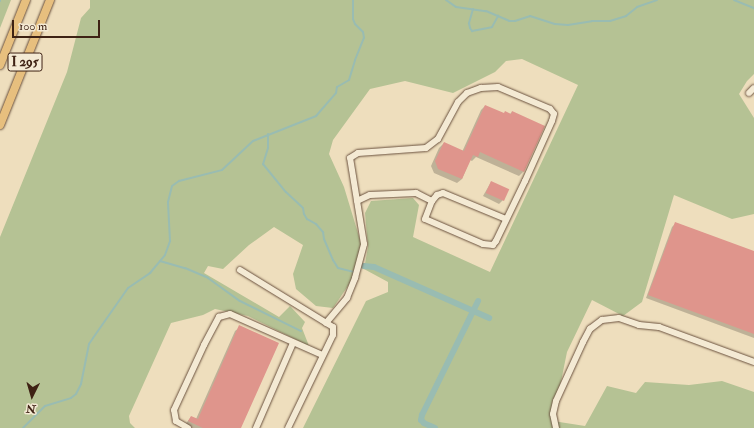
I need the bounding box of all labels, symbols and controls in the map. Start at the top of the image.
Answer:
scale bar [14,12,102,38]
text: 100 m [19,19,47,34]
road number: I 295 [7,51,43,73]
north arrow [12,376,52,416]
text: N [25,402,36,415]

